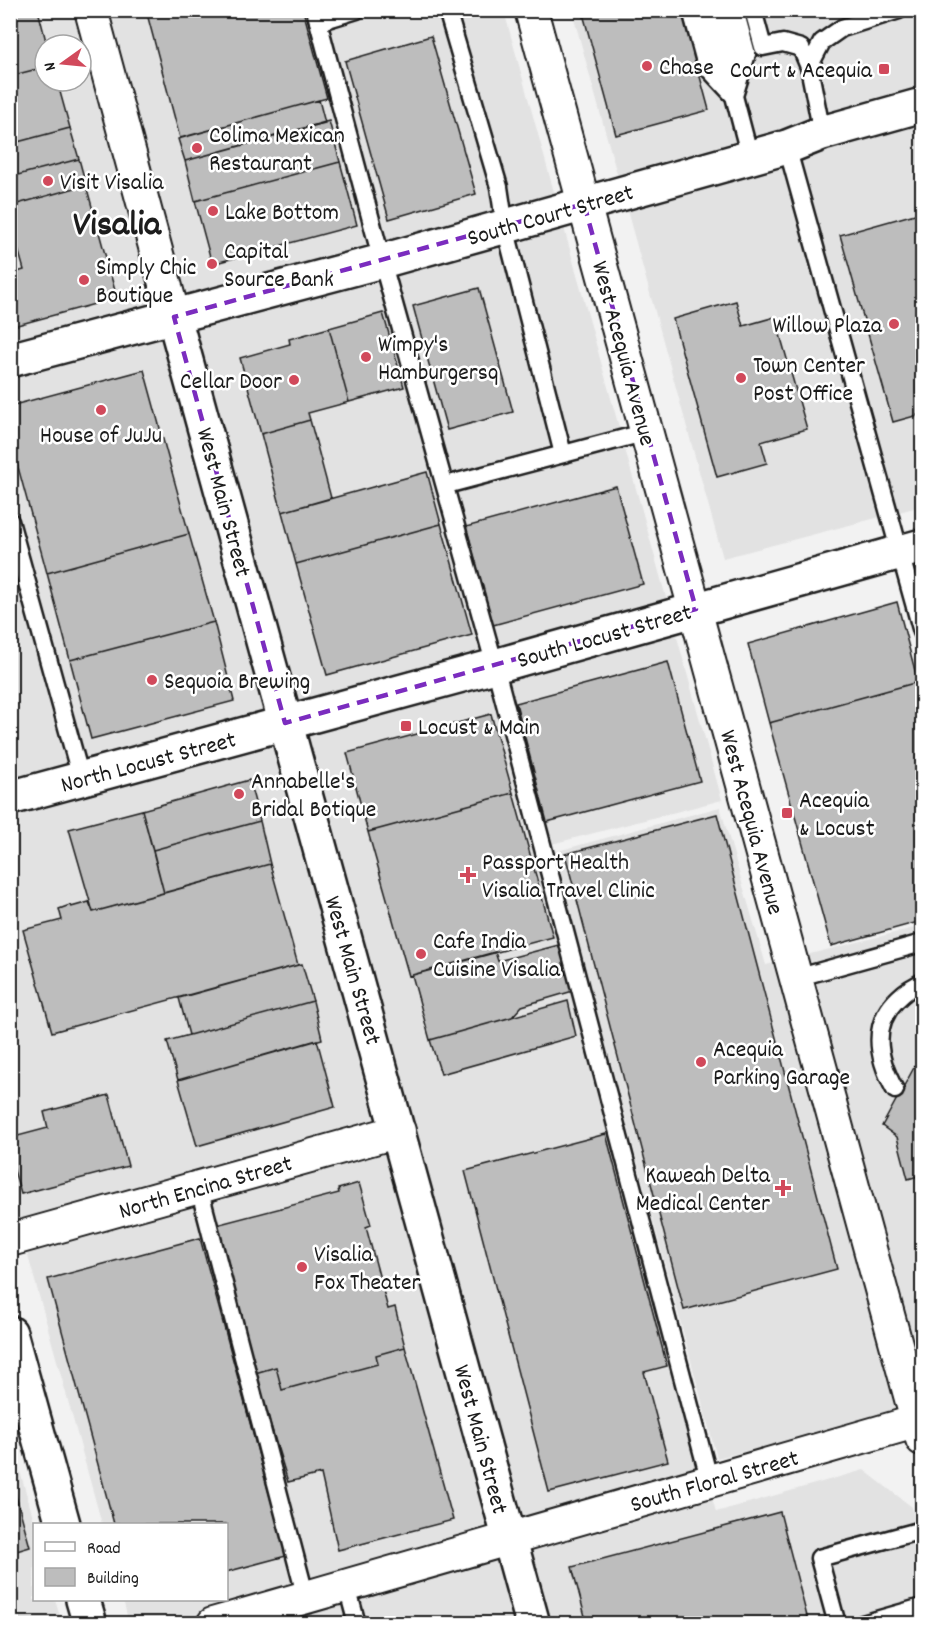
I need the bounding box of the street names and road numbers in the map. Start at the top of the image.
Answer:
street label: South Court Street [464,177,638,257]
street label: West Acequia Avenue [581,258,663,450]
street label: West Main Street [186,424,258,581]
street label: South Locust Street [514,597,696,679]
street label: North Locust Street [57,724,240,804]
street label: West Acequia Avenue [709,727,791,919]
street label: West Main Street [314,892,389,1049]
street label: North Encina Street [115,1148,297,1230]
street label: West Main Street [443,1361,515,1518]
street label: South Floral Street [627,1443,803,1523]

